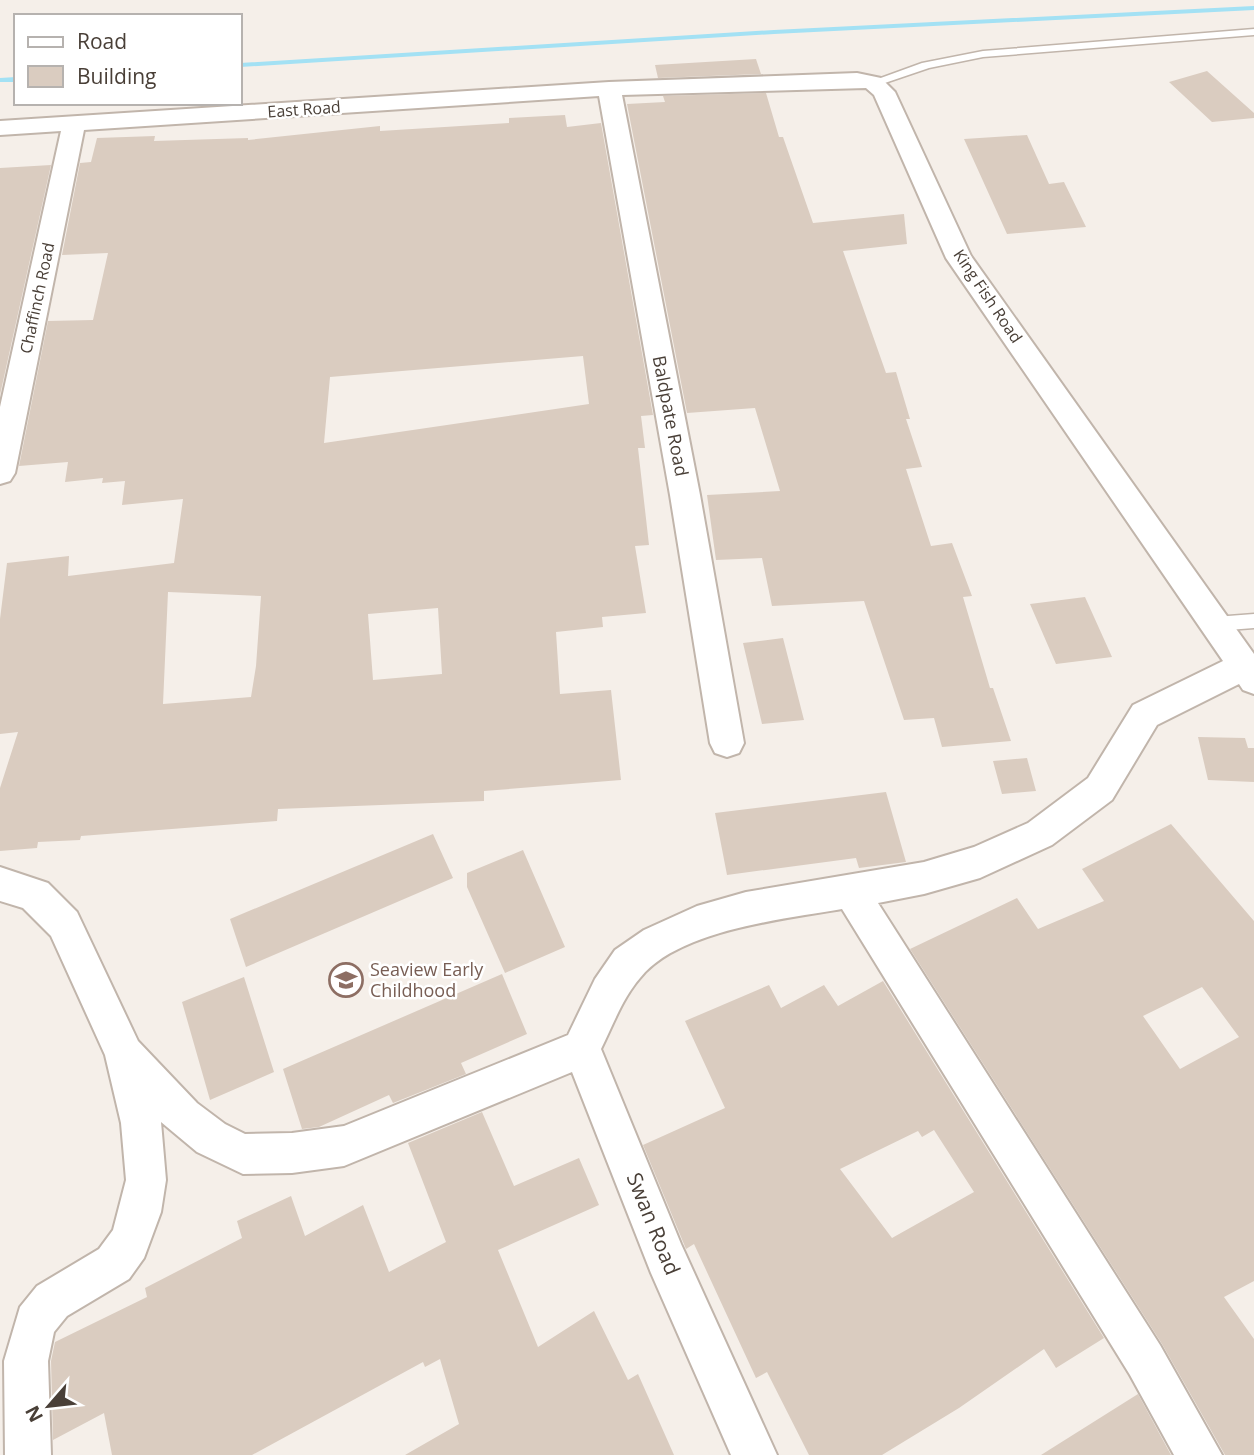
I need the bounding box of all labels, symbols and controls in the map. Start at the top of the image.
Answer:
legend [14,14,242,105]
text: Road [77,27,127,55]
text: Building [77,62,156,90]
street label: East Road [267,95,341,123]
street label: Chaffinch Road [14,240,60,356]
street label: King Fish Road [949,245,1027,347]
street label: Baldpate Road [648,353,694,478]
place label: Seaview Early Childhood [370,957,484,1002]
school or university icon: Seaview Early Childhood [327,961,365,999]
street label: Swan Road [621,1168,687,1279]
north arrow [14,1371,84,1441]
text: N [19,1401,49,1427]

